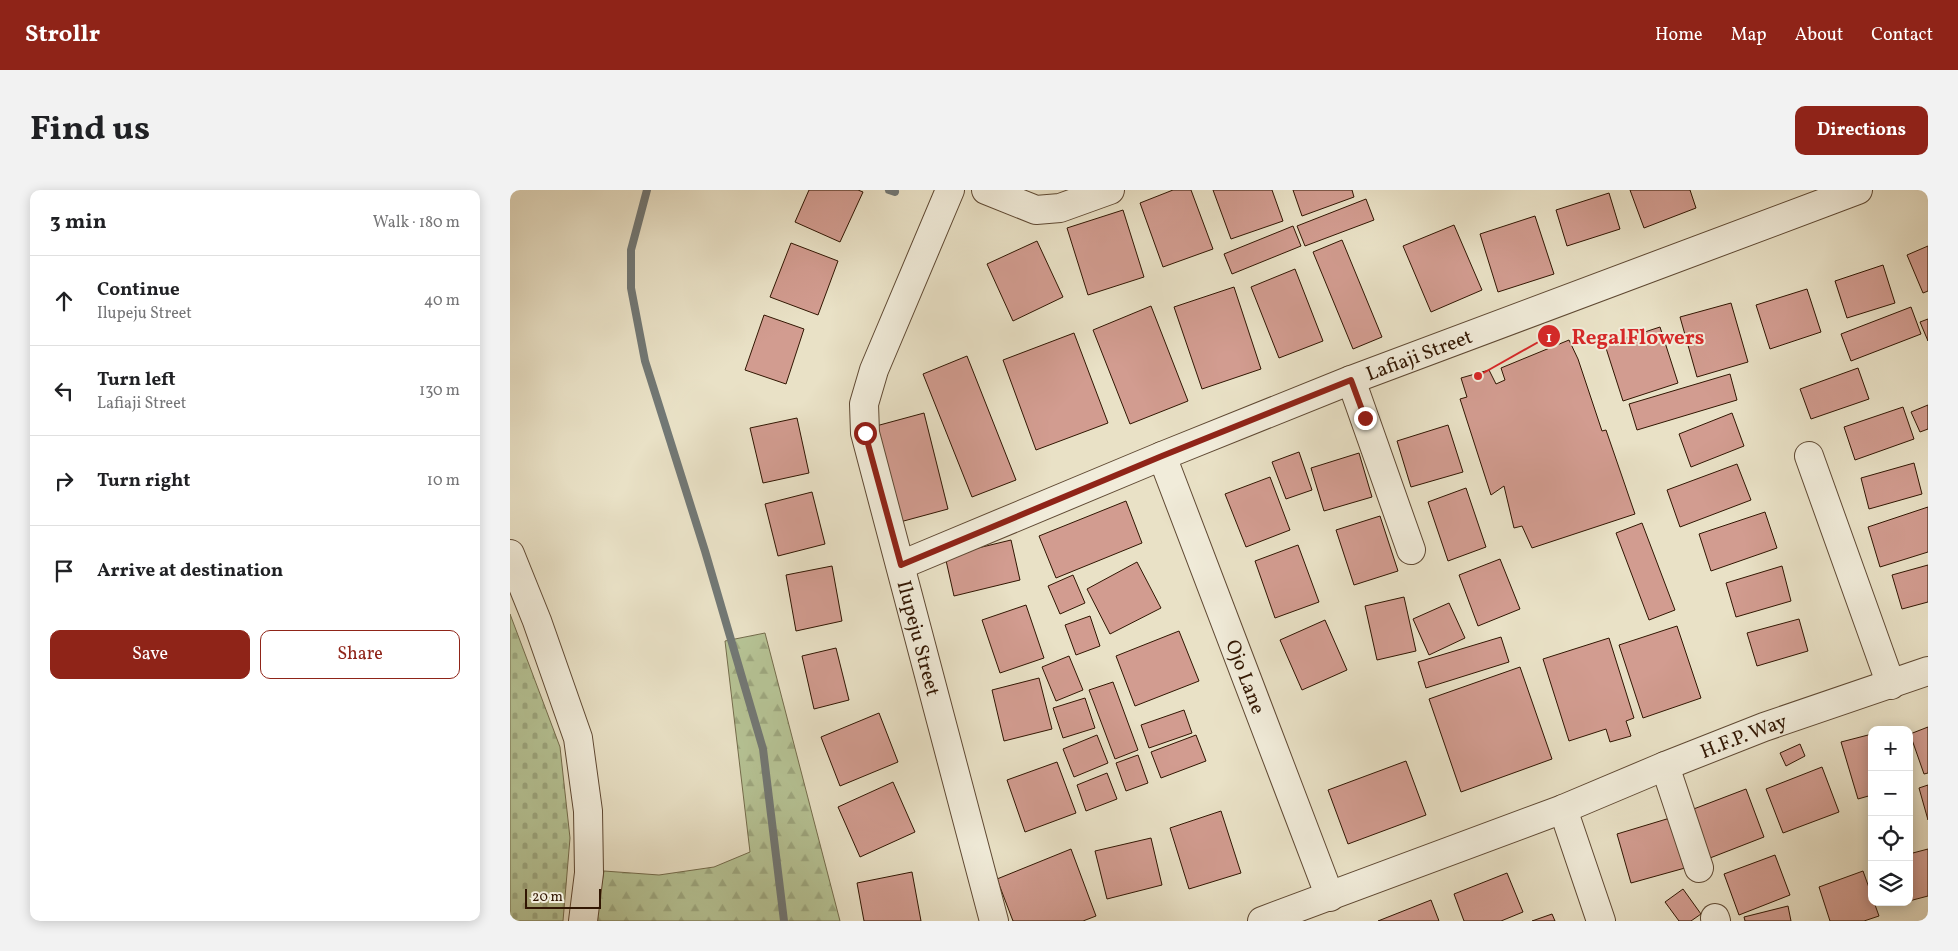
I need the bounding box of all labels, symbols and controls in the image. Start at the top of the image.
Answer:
text: Strollr [25,18,100,52]
text: Home [1655,23,1703,48]
text: Map [1731,23,1767,48]
text: About [1795,23,1843,48]
text: Contact [1871,23,1933,48]
text: Find us [30,106,150,154]
button: Directions [1795,106,1928,155]
text: 3 min [50,208,106,237]
text: Walk · 180 m [373,212,460,234]
text: Continue [97,277,180,303]
icon: ahead [50,287,78,315]
text: 40 m [424,290,460,312]
text: Ilupeju Street [97,303,192,325]
callout: RegalFlowers [1537,318,1715,354]
street label: Lafiaji Street [1362,324,1477,389]
text: RegalFlowers [1571,324,1705,353]
text: 1 [1546,328,1552,349]
text: Turn left [97,367,176,393]
icon: left [50,377,78,405]
text: 130 m [419,380,460,402]
text: Lafiaji Street [97,393,186,415]
route end [1354,407,1377,430]
route start [854,422,877,445]
icon: right [50,467,78,495]
text: Turn right [97,468,190,494]
text: 10 m [427,470,460,492]
icon: arrive [50,557,78,585]
text: Arrive at destination [97,558,283,584]
street label: Ilupeju Street [889,578,946,700]
button: Save [50,630,250,679]
button: Share [260,630,460,679]
street label: Ojo Lane [1217,636,1271,718]
street label: H.F.P. Way [1696,708,1791,767]
map controls [1868,726,1913,906]
button: + [1868,726,1913,771]
button: − [1868,771,1913,816]
button: locate [1868,816,1913,861]
button: layers [1868,861,1913,906]
scale bar [525,886,601,909]
text: 20 m [532,888,563,907]

